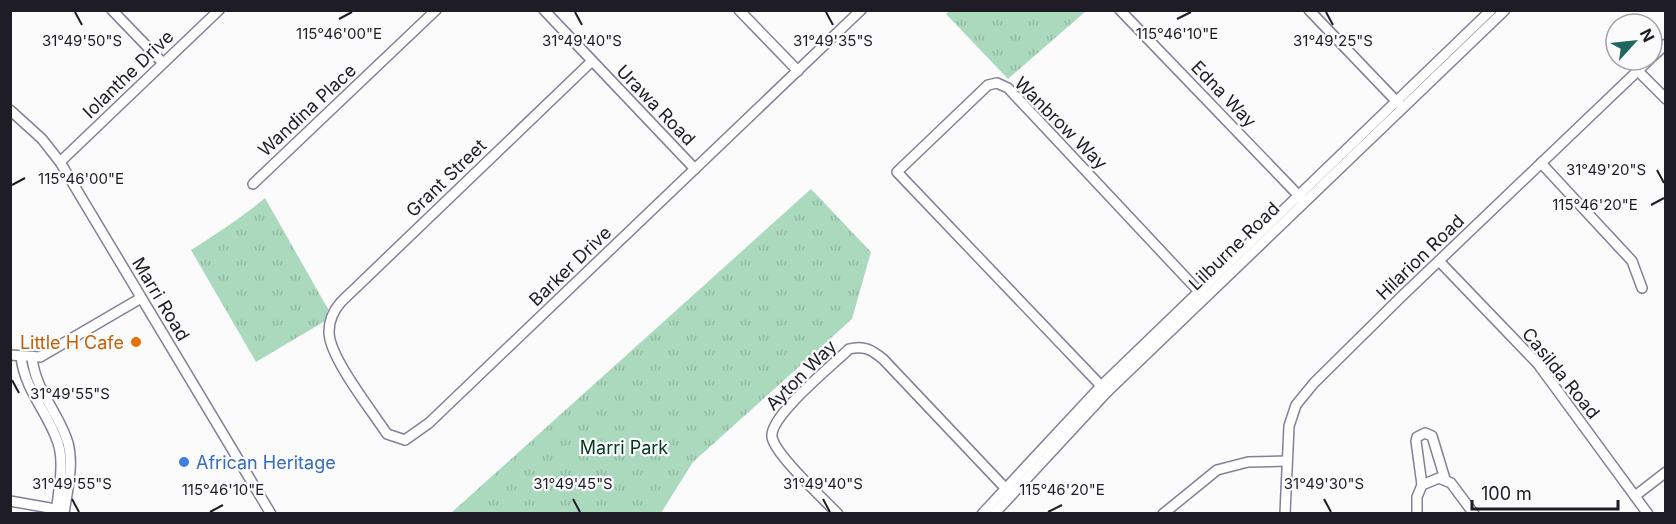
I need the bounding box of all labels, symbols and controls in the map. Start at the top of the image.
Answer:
north arrow [1604,12,1664,72]
text: 115°46'00"E [296,24,382,43]
text: 115°46'10"E [1136,24,1218,43]
text: N [1636,25,1659,45]
street label: Iolanthe Drive [78,26,178,122]
text: 31°49'50"S [42,31,122,50]
text: 31°49'40"S [542,31,622,50]
text: 31°49'35"S [793,31,873,50]
text: 31°49'25"S [1293,31,1373,50]
street label: Edna Way [1187,56,1261,132]
street label: Wandina Place [254,60,360,160]
street label: Urawa Road [612,60,700,150]
street label: Wanbrow Way [1010,72,1112,174]
street label: Grant Street [402,135,490,221]
text: 31°49'20"S [1566,160,1646,179]
text: 115°46'00"E [38,169,124,188]
text: 115°46'20"E [1552,195,1638,214]
street label: Lilburne Road [1185,198,1283,294]
street label: Hilarion Road [1372,210,1468,304]
street label: Barker Drive [525,222,615,310]
street label: Marri Road [128,254,194,344]
street label: Casilda Road [1518,323,1604,423]
place label: Little H Cafe [20,332,124,353]
marker: Little H Cafe [129,335,143,349]
street label: Ayton Way [762,336,840,414]
text: 31°49'55"S [30,384,110,403]
park label: Marri Park [580,437,668,458]
place label: African Heritage [196,452,336,473]
marker: African Heritage [177,455,191,469]
scale bar [1472,473,1618,511]
text: 31°49'55"S [32,474,112,493]
text: 31°49'45"S [533,474,613,493]
text: 31°49'40"S [783,474,863,493]
text: 31°49'30"S [1284,474,1364,493]
text: 115°46'10"E [182,480,264,499]
text: 115°46'20"E [1019,480,1105,499]
text: 100 m [1481,483,1532,504]

